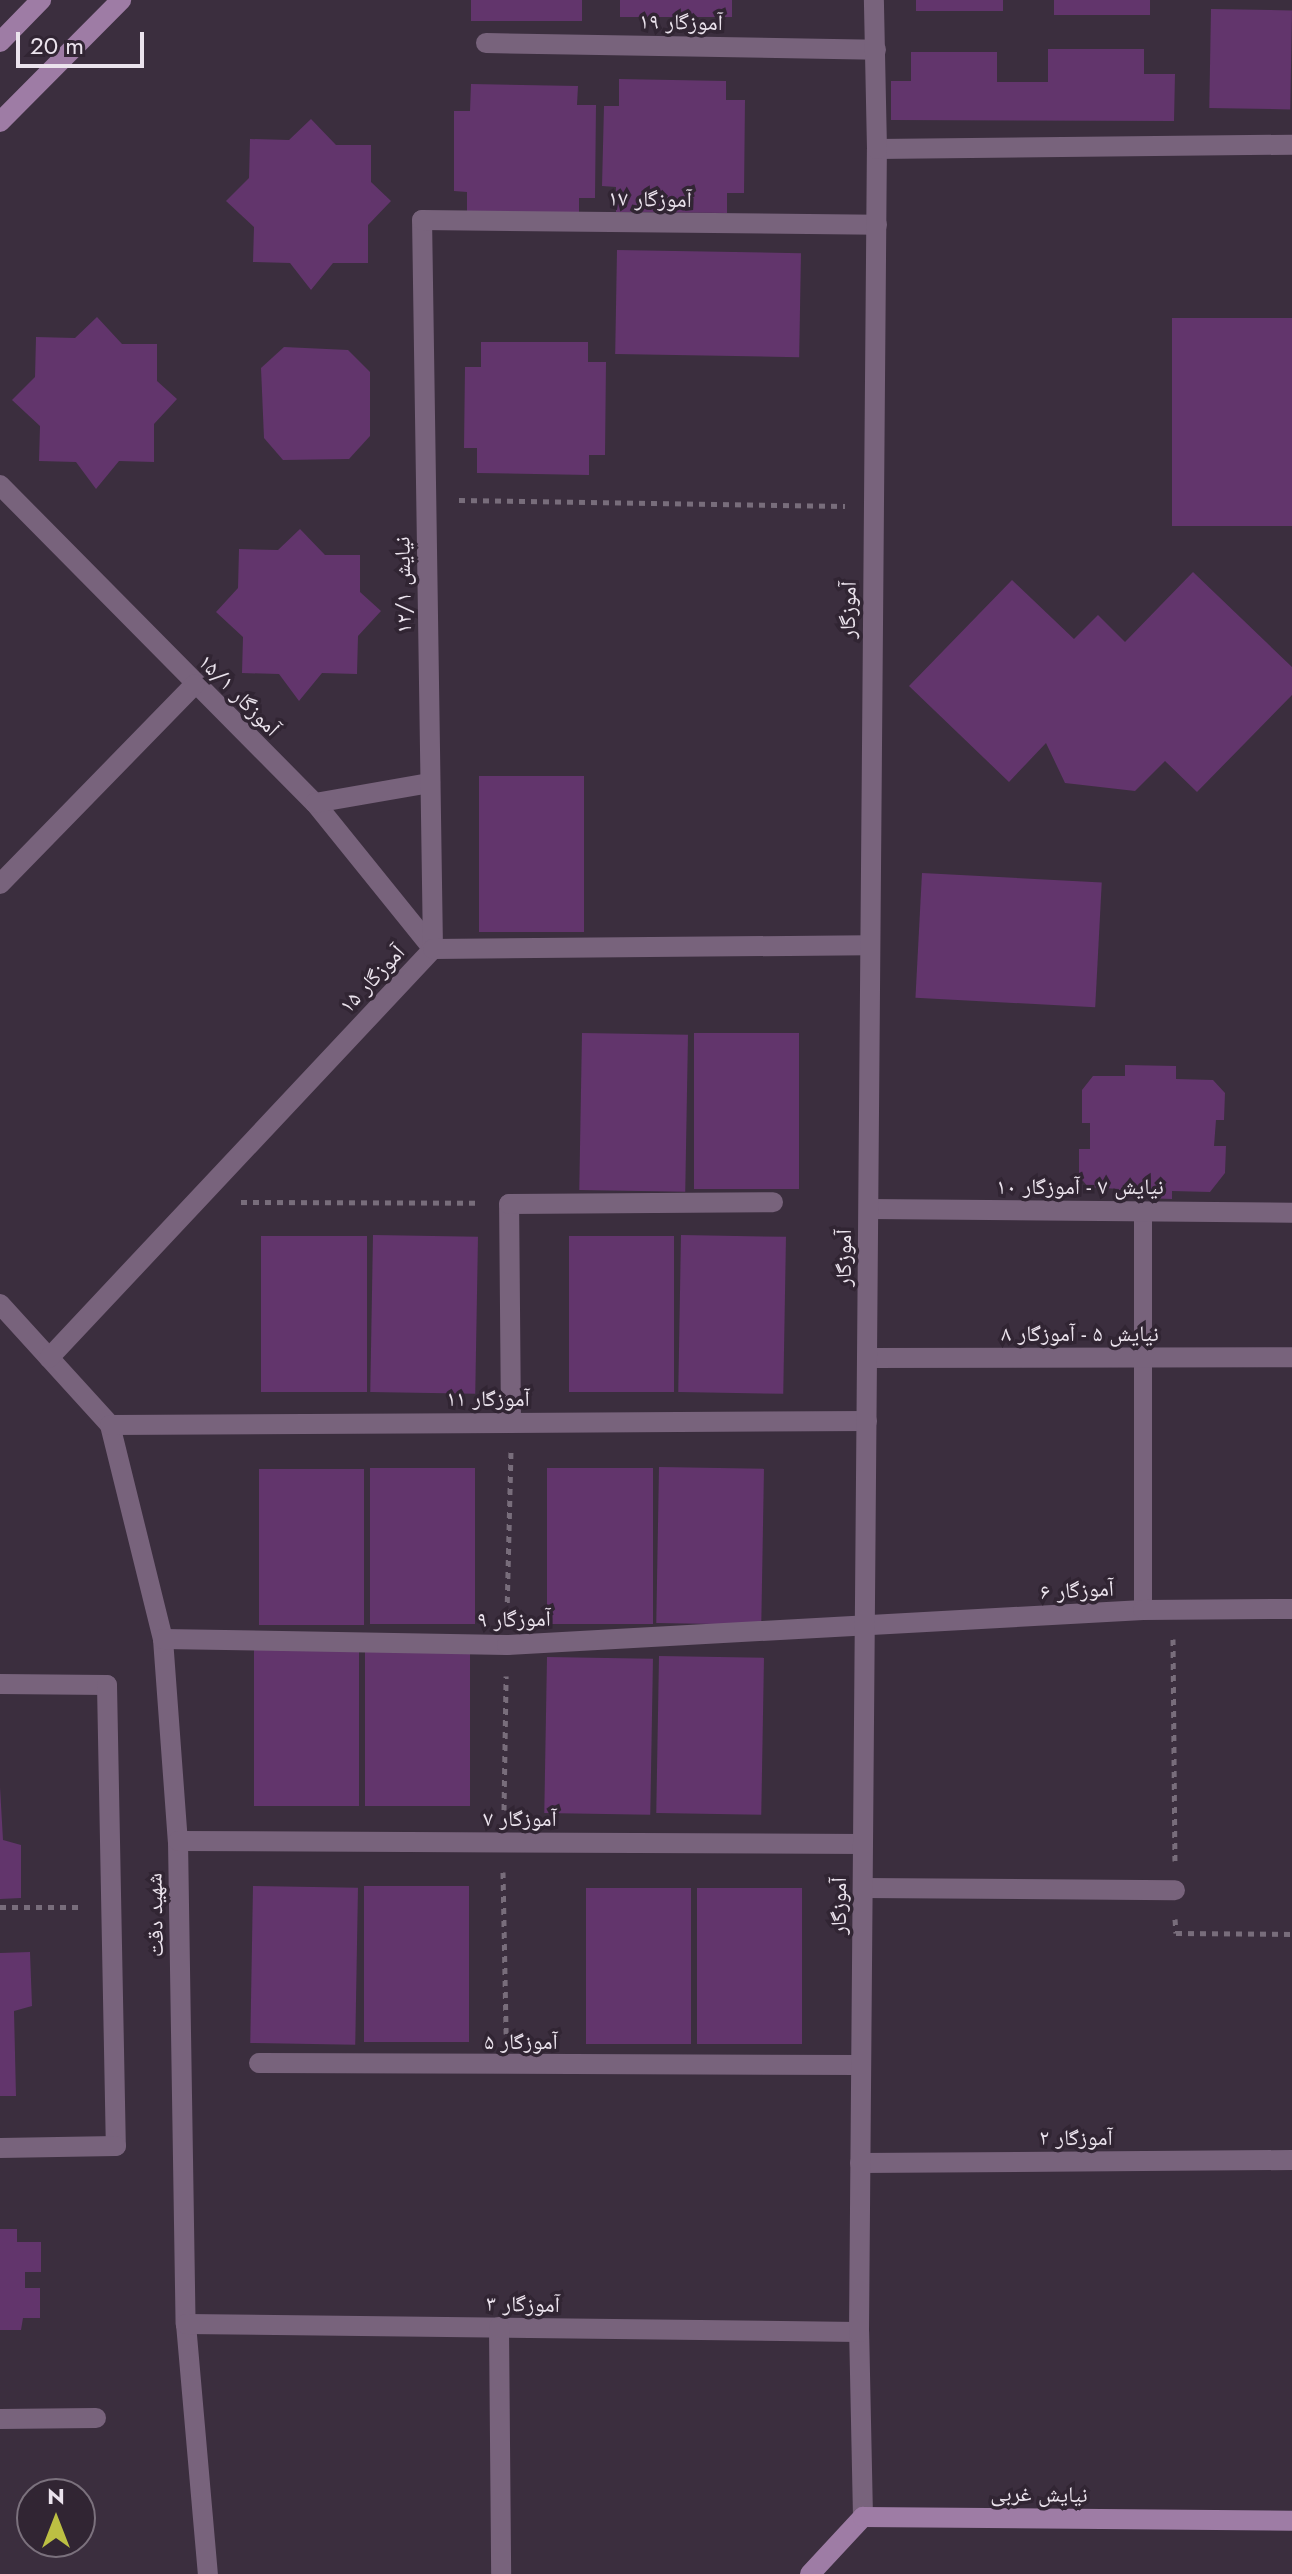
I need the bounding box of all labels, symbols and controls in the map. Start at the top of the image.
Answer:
street label: آموزگار ۱۹ [639,8,723,36]
scale bar [20,16,148,66]
text: 20 m [30,28,84,63]
street label: آموزگار ۱۷ [608,185,692,213]
street label: نیایش ۱۲/۱ [389,536,417,634]
street label: آموزگار [834,581,862,639]
street label: آموزگار ۱۵/۱ [193,649,285,741]
street label: آموزگار ۱۵ [334,939,410,1019]
street label: نیایش ۷ - آموزگار ۱۰ [996,1174,1164,1200]
street label: آموزگار [831,1229,857,1287]
street label: نیایش ۵ - آموزگار ۸ [1001,1321,1159,1347]
street label: آموزگار ۱۱ [446,1386,530,1412]
street label: آموزگار ۶ [1039,1575,1115,1605]
street label: آموزگار ۹ [477,1605,551,1633]
street label: آموزگار ۷ [483,1806,557,1832]
street label: شهید دقت [141,1873,169,1957]
street label: آموزگار [826,1877,852,1935]
street label: آموزگار ۵ [484,2029,558,2055]
street label: آموزگار ۲ [1039,2125,1113,2151]
street label: آموزگار ۳ [486,2290,560,2318]
north arrow [16,2478,96,2558]
text: N [47,2480,65,2512]
street label: نیایش غربی [990,2480,1088,2508]

